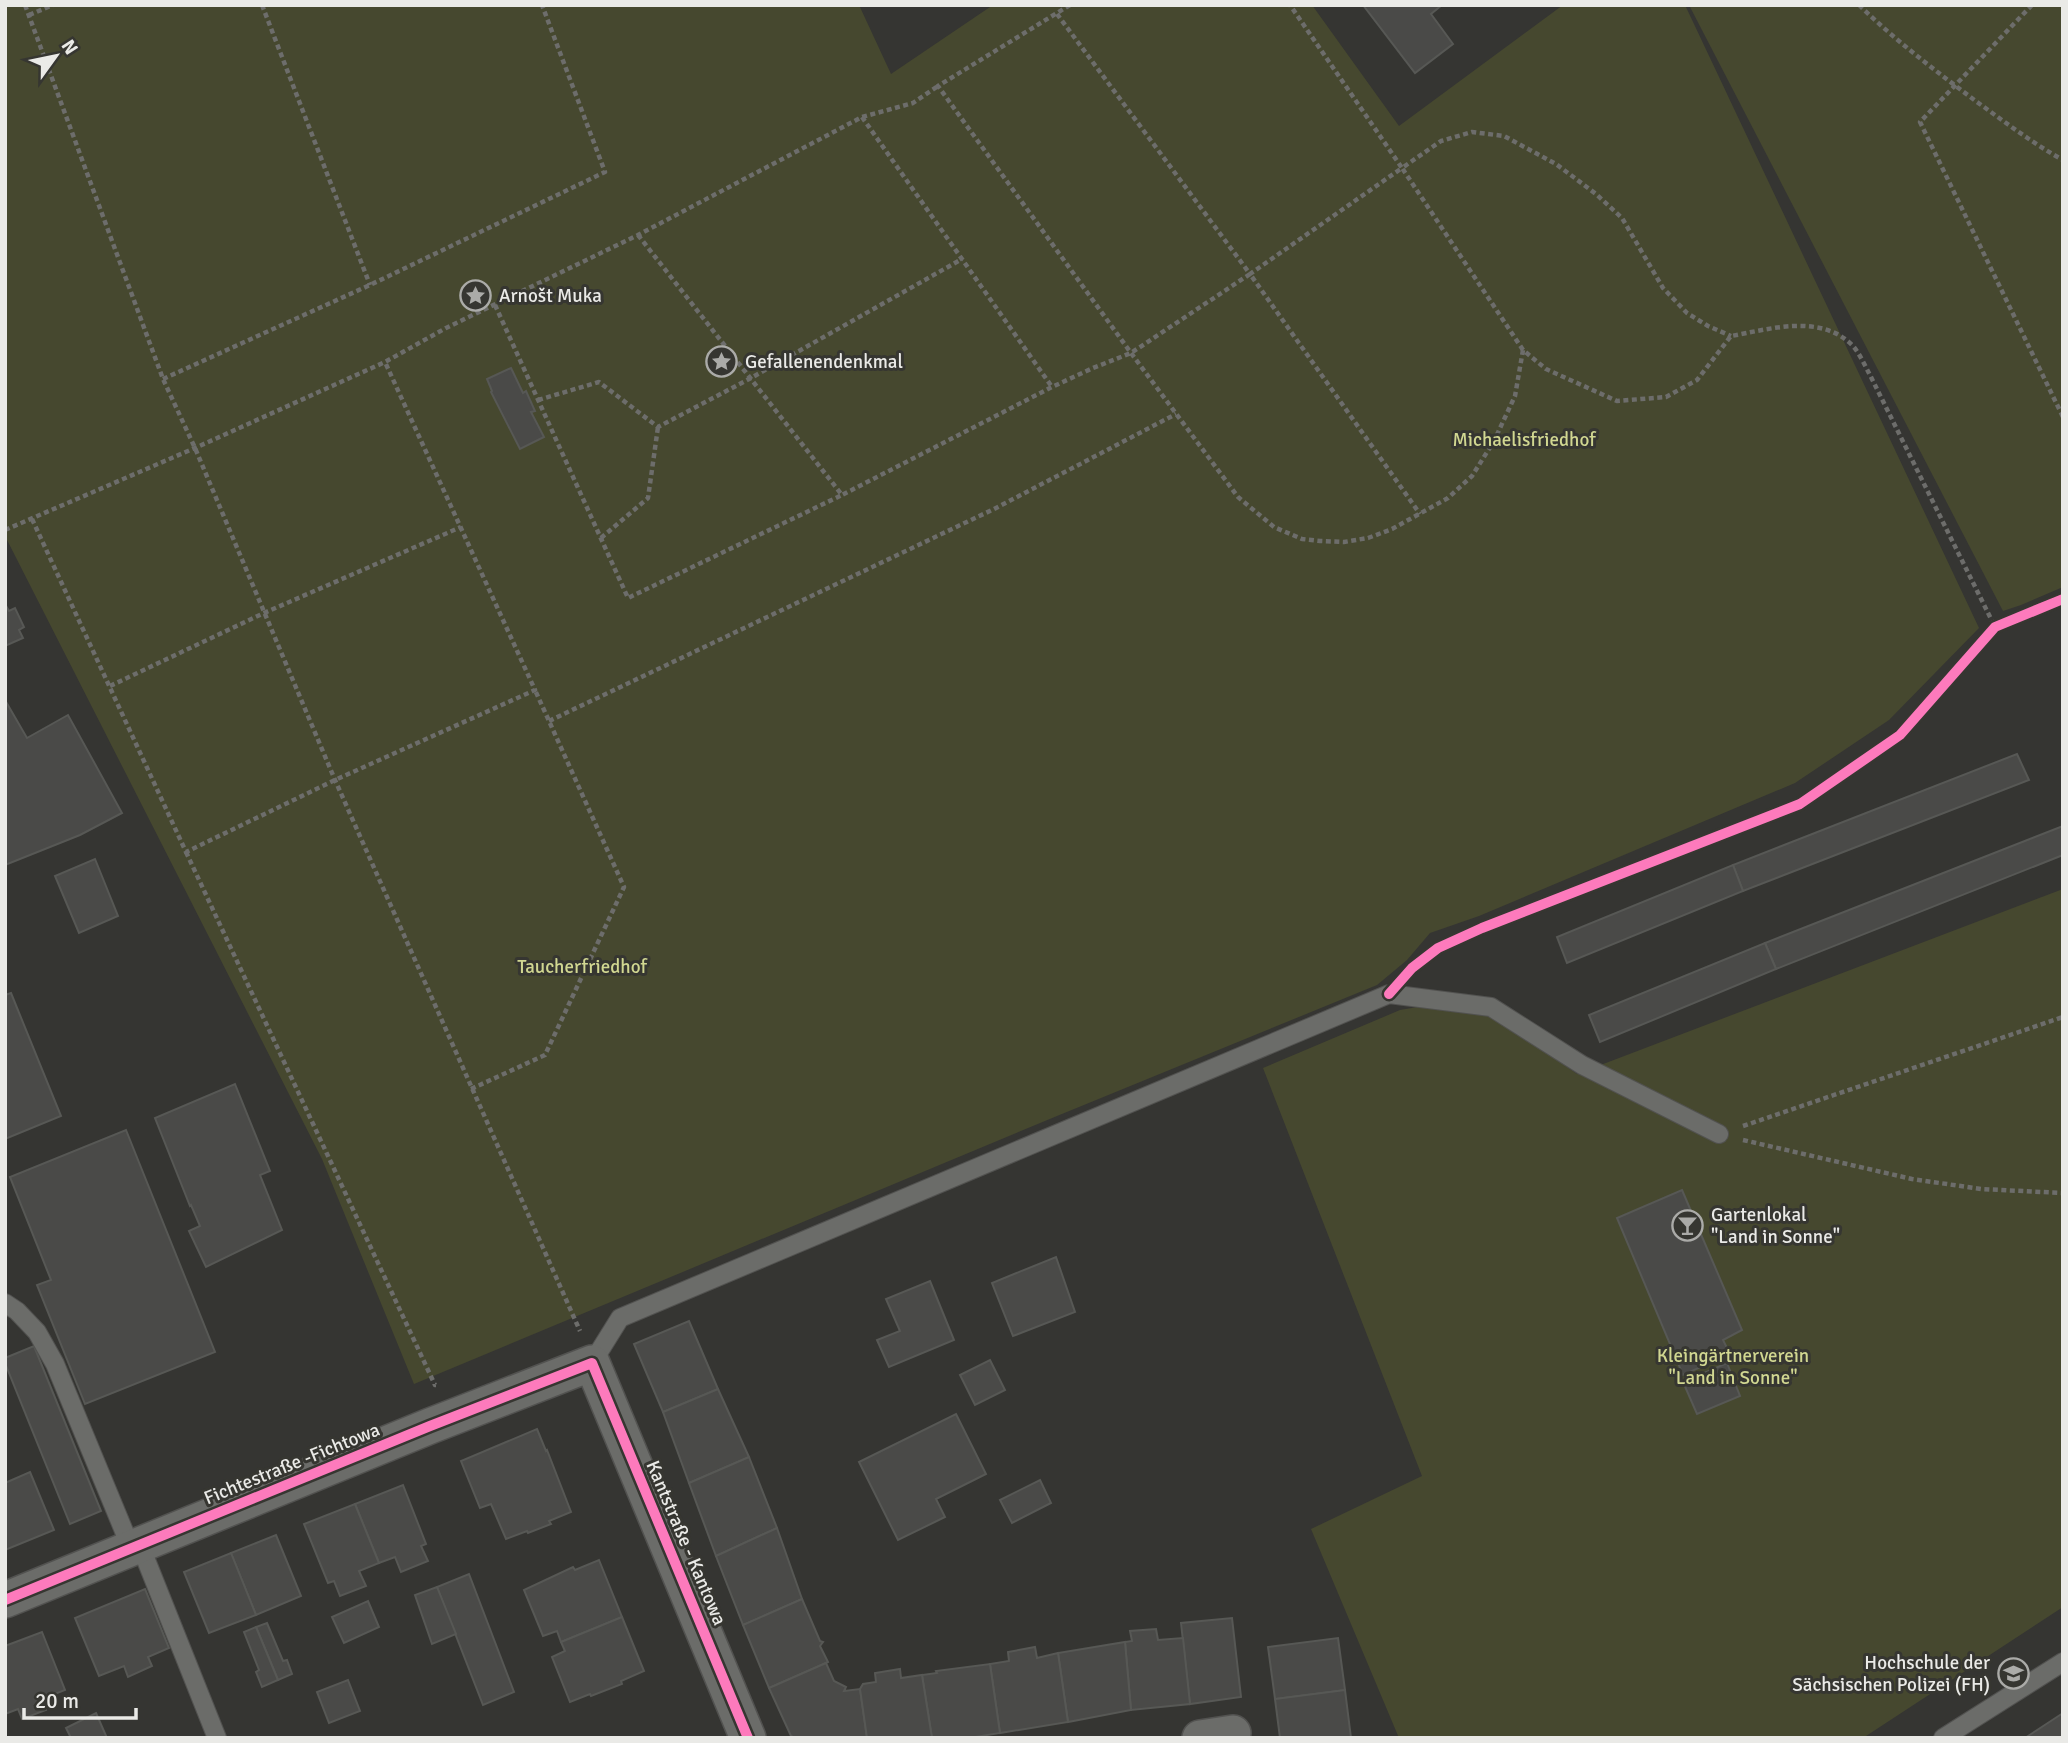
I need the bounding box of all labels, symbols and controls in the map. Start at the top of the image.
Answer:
north arrow [21,21,91,91]
text: N [56,35,83,59]
place icon: Arnošt Muka [459,279,493,313]
place label: Arnošt Muka [499,284,602,308]
place icon: Gefallenendenkmal [705,345,739,379]
place label: Gefallenendenkmal [745,350,903,374]
park label: Michaelisfriedhof [1452,428,1597,452]
park label: Taucherfriedhof [517,955,648,979]
place label: Gartenlokal "Land in Sonne" [1711,1203,1840,1249]
bar icon: Gartenlokal "Land in Sonne" [1671,1209,1705,1243]
park label: Kleingärtnerverein "Land in Sonne" [1657,1344,1809,1390]
street label: Fichtestraße -Fichtowa [200,1418,384,1510]
street label: Kantstraße - Kantowa [640,1457,732,1629]
place label: Hochschule der Sächsischen Polizei (FH) [1792,1651,1990,1697]
school or university icon: Hochschule der Sächsischen Polizei (FH) [1996,1657,2030,1691]
scale bar [24,1676,136,1720]
text: 20 m [35,1688,79,1714]

